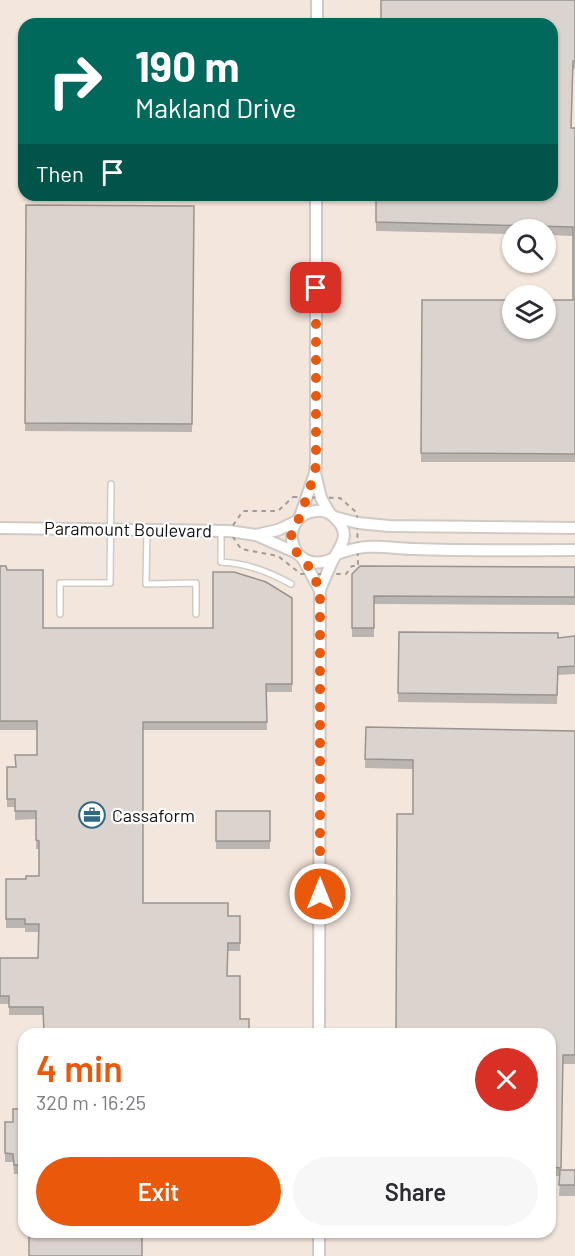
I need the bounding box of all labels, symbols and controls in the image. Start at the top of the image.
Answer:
text: 190 m [135,40,240,90]
icon: right [36,42,114,120]
text: Makland Drive [135,91,296,123]
icon: arrive [96,156,129,189]
text: Then [36,160,84,186]
map controls [502,219,556,339]
button: search [502,219,556,273]
pin [290,262,341,313]
icon: arrive [299,271,332,304]
button: layers [502,285,556,339]
street label: Paramount Boulevard [44,517,212,541]
office icon: Cassaform [77,800,107,830]
place label: Cassaform [112,804,195,826]
position arrow [288,862,352,926]
text: 4 min [36,1046,123,1089]
button: close [475,1048,538,1111]
text: 320 m · 16:25 [36,1090,146,1114]
button: Exit [36,1157,281,1226]
button: Share [293,1157,538,1226]

